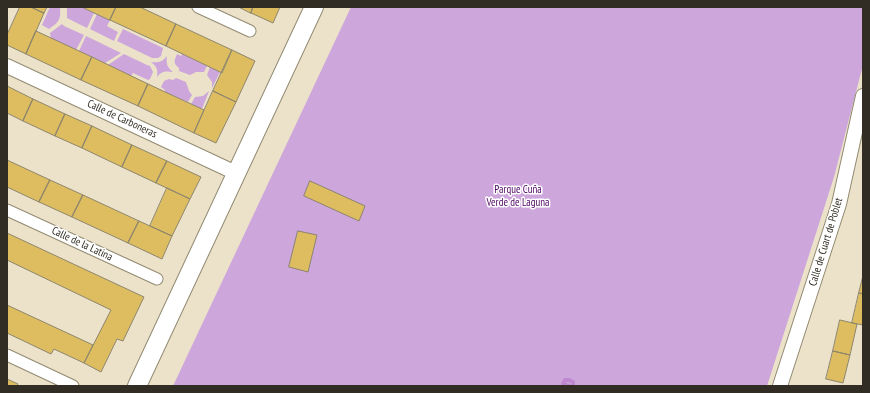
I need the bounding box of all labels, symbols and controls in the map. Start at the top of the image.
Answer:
street label: Calle de Carboneras [85,97,159,141]
park label: Parque Cuña Verde de Laguna [487,183,549,209]
street label: Calle de Cuart de Poblet [806,196,846,288]
street label: Calle de la Latina [49,224,115,264]

